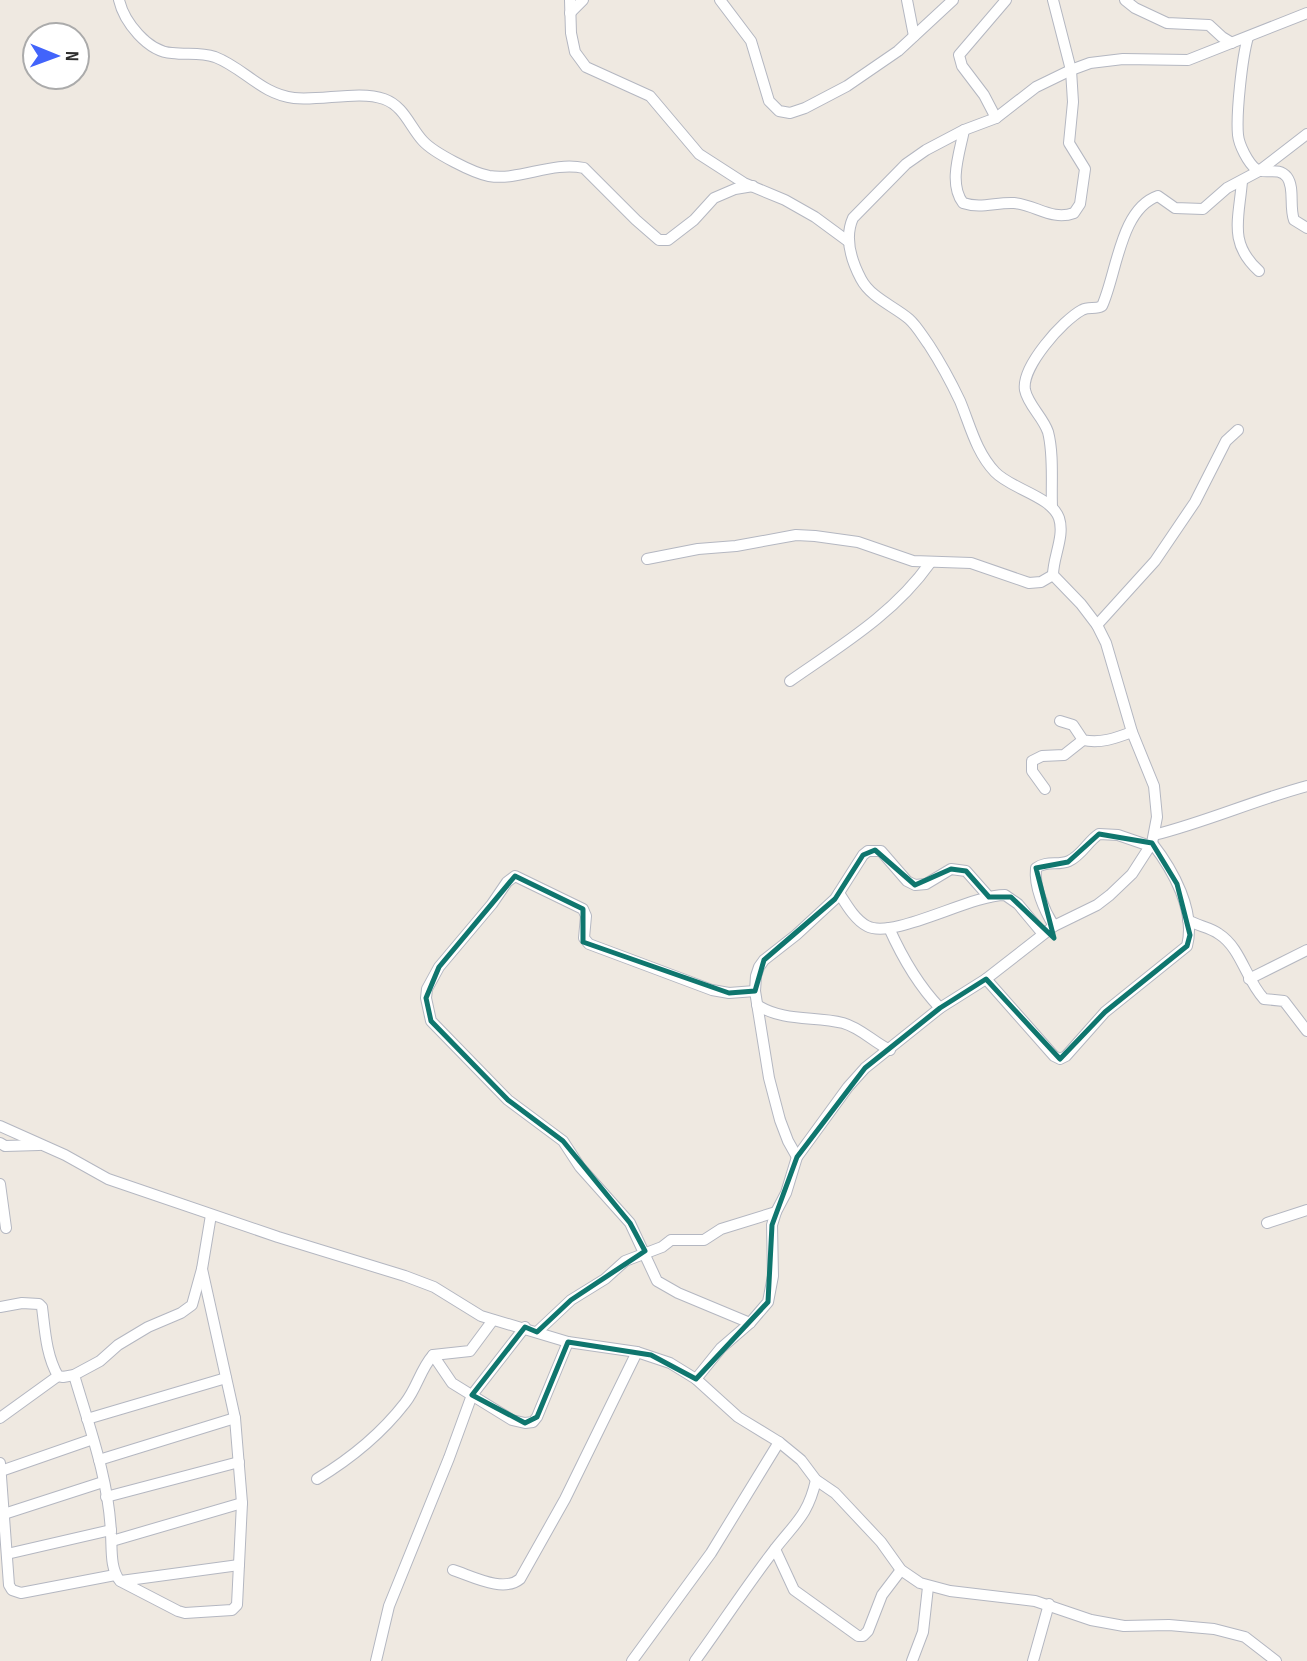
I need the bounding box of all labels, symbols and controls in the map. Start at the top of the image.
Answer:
north arrow [21,21,91,91]
text: N [60,51,83,62]

